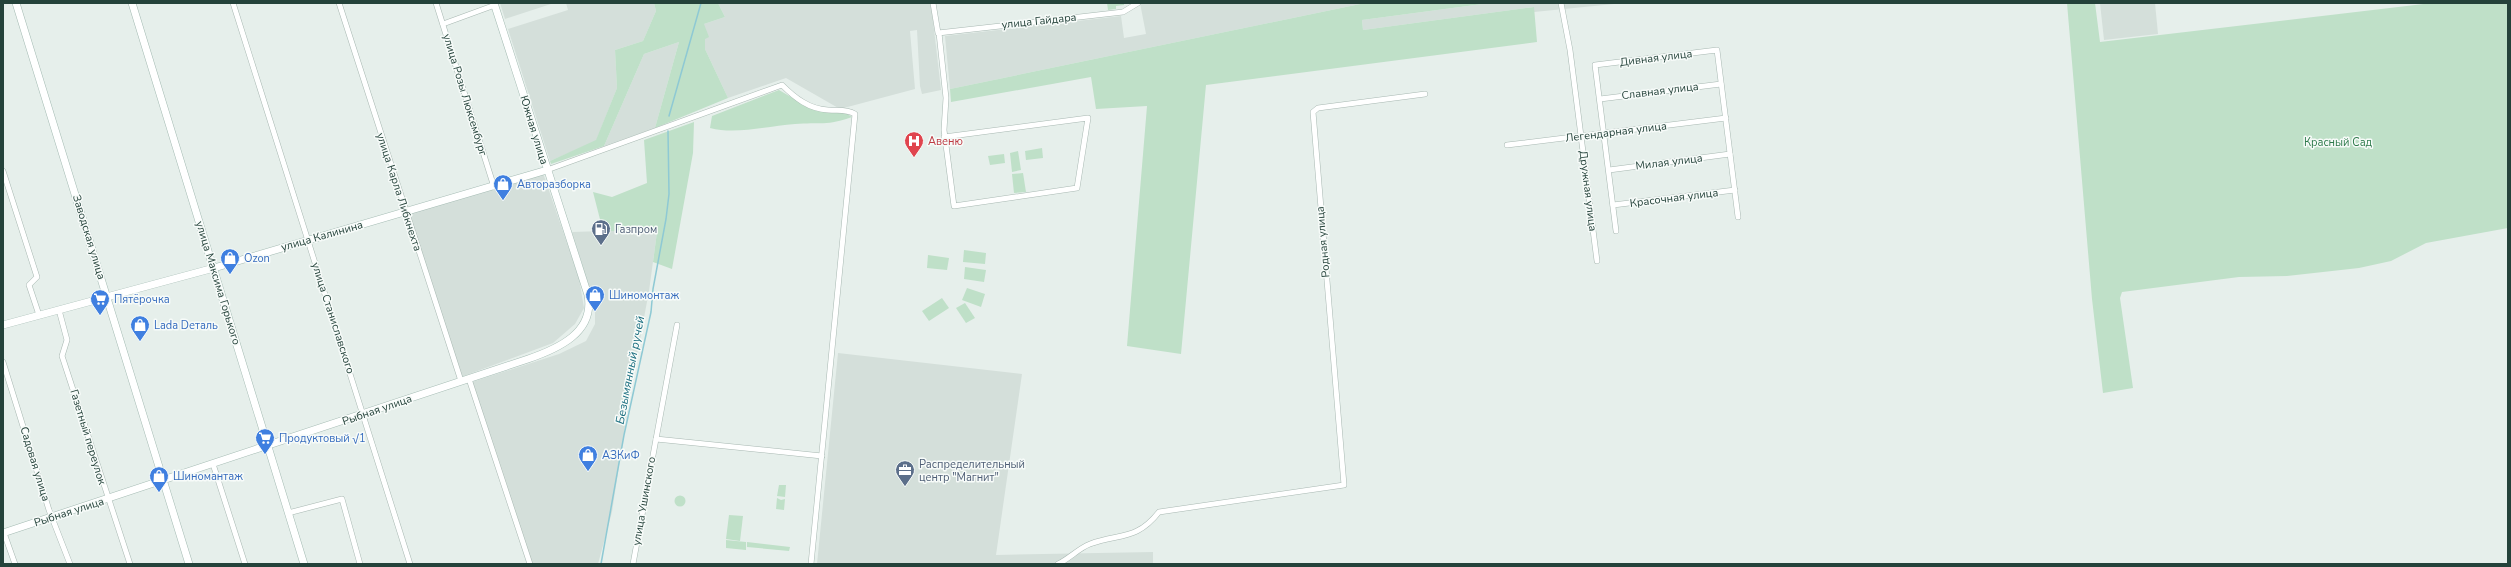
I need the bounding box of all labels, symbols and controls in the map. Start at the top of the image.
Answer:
street label: улица Гайдара [1001,10,1077,32]
street label: улица Розы Люксембург [439,32,491,158]
street label: Дивная улица [1619,46,1693,70]
street label: Славная улица [1621,79,1699,103]
street label: Южная улица [516,94,552,166]
street label: Легендарная улица [1564,118,1668,146]
hospital icon: Авеню [903,130,925,158]
street label: улица Карла Либкнехта [373,131,425,253]
place label: Авеню [928,134,963,149]
park label: Красный Сад [2304,135,2373,150]
street label: Дружная улица [1576,150,1600,232]
street label: Милая улица [1635,150,1703,174]
shop icon: Авторазборка [492,173,514,201]
place label: Авторазборка [517,177,591,192]
street label: Красочная улица [1629,185,1719,211]
street label: Заводская улица [69,193,109,281]
street label: Родная улица [1312,206,1334,278]
street label: улица Калинина [279,217,365,255]
fuel station icon: Газпром [590,218,612,246]
street label: улица Максима Горького [192,219,244,347]
place label: Газпром [615,222,657,237]
shop icon: Ozon [219,247,241,275]
place label: Ozon [244,251,270,266]
street label: улица Станиславского [308,260,358,376]
shop icon: Шиномонтаж [584,284,606,312]
supermarket icon: Пятёрочка [89,288,111,316]
place label: Шиномонтаж [609,288,679,303]
place label: Пятёрочка [114,292,170,307]
shop icon: Lada Dеталь [129,314,151,342]
water label: Безымянный ручей [612,315,648,425]
place label: Lada Dеталь [154,318,218,333]
street label: Газетный переулок [66,387,110,487]
street label: Рыбная улица [340,391,414,429]
street label: Садовая улица [17,425,53,503]
supermarket icon: Продуктовый √1 [254,427,276,455]
place label: Продуктовый √1 [279,431,366,446]
shop icon: АЗКиФ [577,444,599,472]
place label: АЗКиФ [602,448,640,463]
street label: улица Ушинского [629,455,659,547]
place label: Распределительный центр "Магнит" [919,457,1025,485]
office icon: Распределительный центр "Магнит" [894,459,916,487]
shop icon: Шиномантаж [148,465,170,493]
place label: Шиномантаж [173,469,243,484]
street label: Рыбная улица [32,494,106,530]

